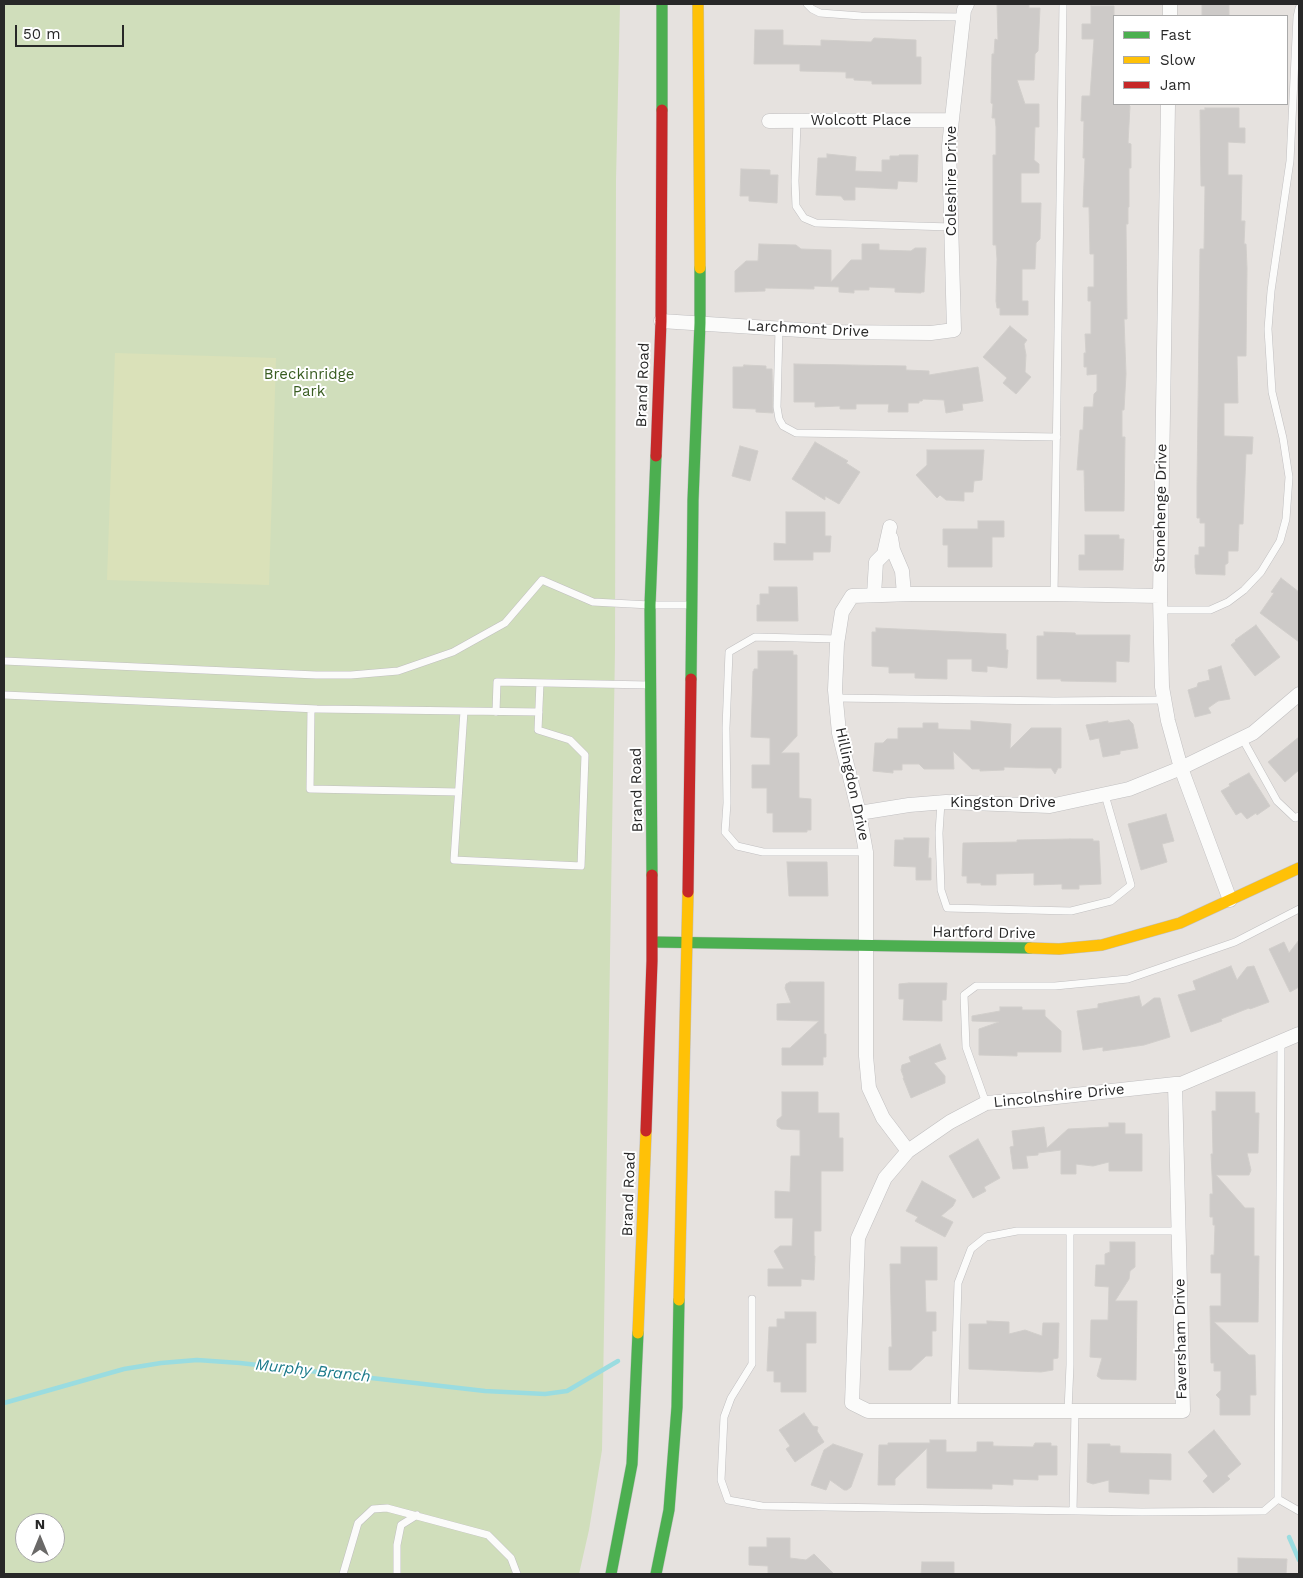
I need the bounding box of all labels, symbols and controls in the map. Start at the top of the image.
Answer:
scale bar [18,15,126,47]
legend [1113,15,1288,105]
text: 50 m [23,25,60,43]
text: Fast [1160,26,1191,44]
text: Slow [1160,51,1196,69]
text: Jam [1160,76,1191,94]
street label: Wolcott Place [811,112,911,130]
street label: Coleshire Drive [943,126,961,236]
street label: Larchmont Drive [747,317,869,341]
street label: Brand Road [633,342,653,428]
park label: Breckinridge Park [264,366,354,401]
street label: Stonehenge Drive [1151,443,1171,573]
street label: Hillingdon Drive [831,726,873,842]
street label: Brand Road [627,748,647,832]
street label: Kingston Drive [950,794,1056,812]
street label: Hartford Drive [932,923,1036,943]
street label: Lincolnshire Drive [993,1080,1125,1112]
street label: Brand Road [619,1151,639,1237]
street label: Faversham Drive [1171,1278,1191,1400]
water label: Murphy Branch [255,1355,371,1387]
north arrow [15,1513,65,1563]
text: N [35,1516,45,1532]

